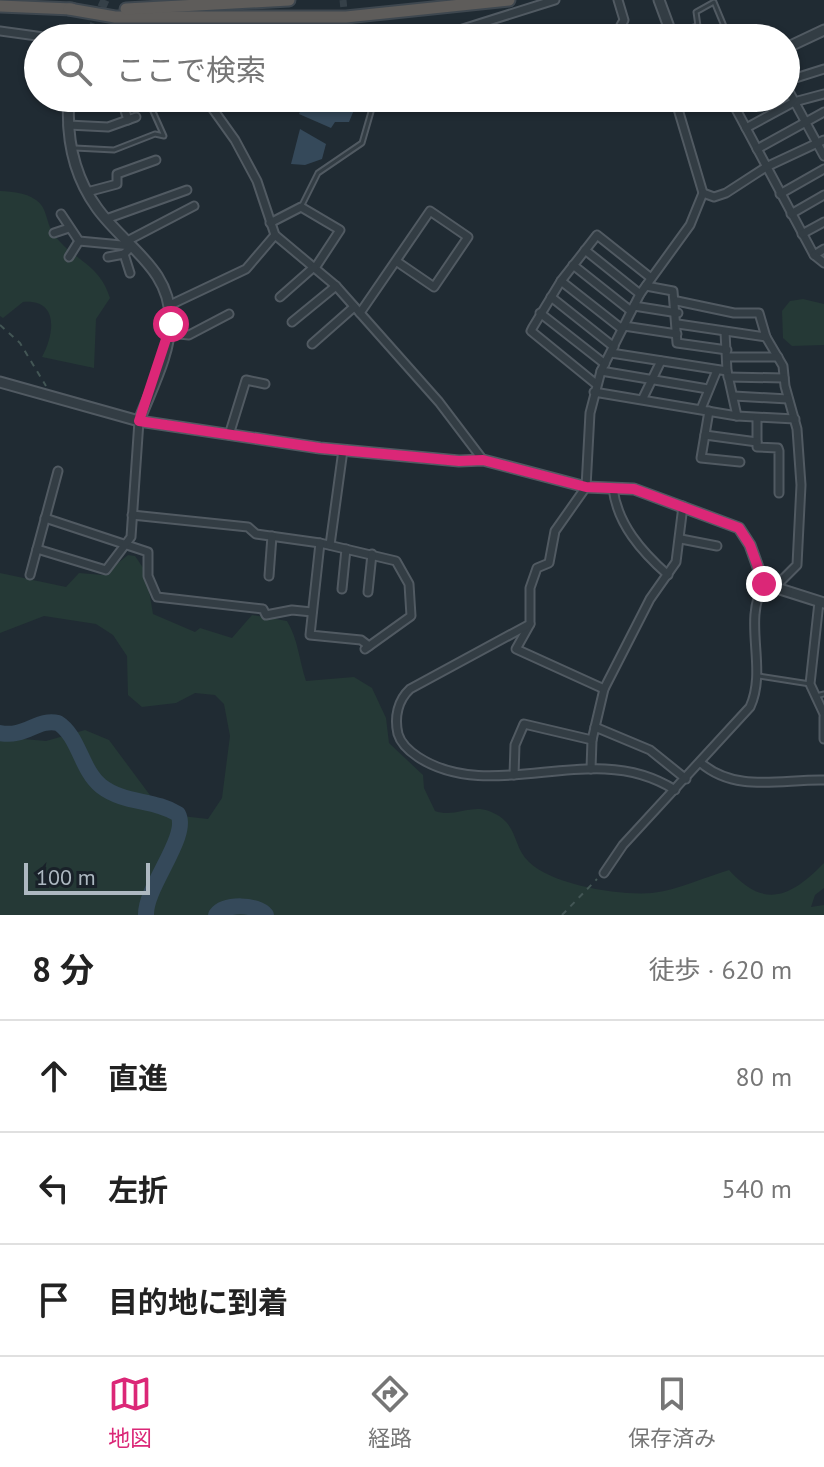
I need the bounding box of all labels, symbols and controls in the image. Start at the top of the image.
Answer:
search box [24,24,800,112]
icon: search [52,46,96,90]
text: ここで検索 [116,50,266,89]
route start [153,306,189,342]
route end [746,566,782,602]
scale bar [24,859,150,895]
text: 100 m [36,863,96,891]
text: 8 分 [32,947,94,991]
text: 徒歩 · 620 m [649,953,792,986]
icon: ahead [32,1054,76,1098]
text: 直進 [108,1058,168,1097]
text: 80 m [736,1060,792,1093]
icon: left [32,1166,76,1210]
text: 左折 [108,1170,168,1209]
text: 540 m [721,1172,792,1205]
icon: arrive [32,1278,76,1322]
text: 目的地に到着 [108,1282,288,1321]
tab: 地図 [108,1372,152,1452]
tab: 経路 [368,1372,412,1452]
tab: 保存済み [628,1372,716,1452]

